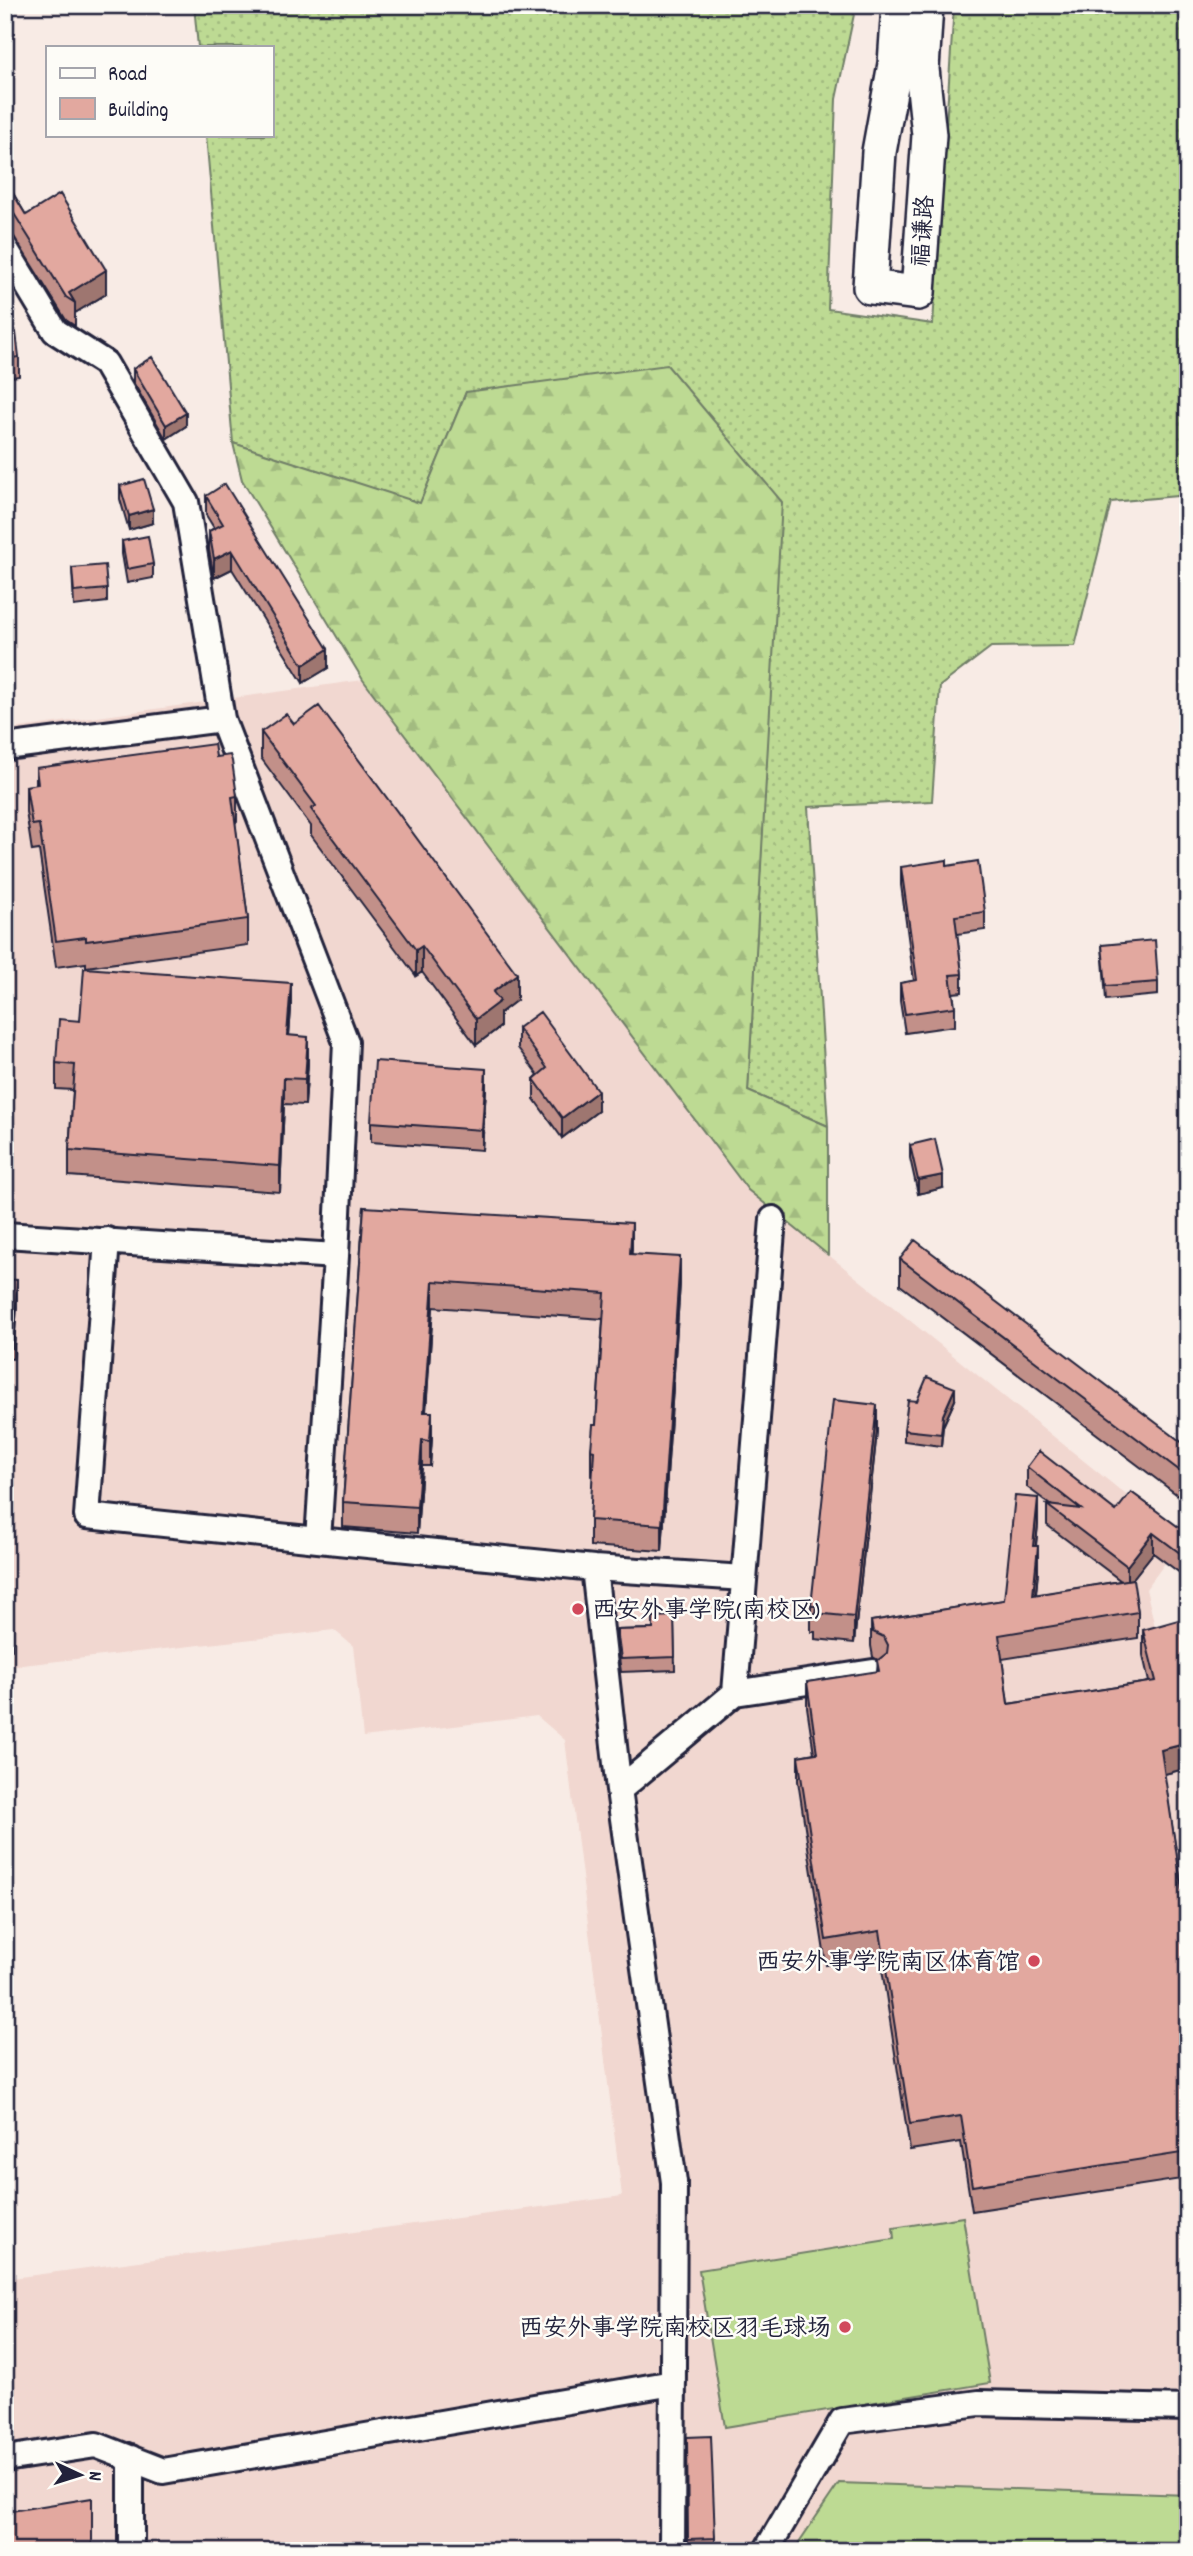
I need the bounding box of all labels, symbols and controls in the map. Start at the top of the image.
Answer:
legend [46,46,273,136]
text: Road [108,61,147,91]
text: Building [108,97,168,127]
street label: 福谦路 [906,194,944,268]
place label: 西安外事学院(南校区) [592,1595,820,1629]
marker: 西安外事学院(南校区) [570,1601,586,1617]
place label: 西安外事学院南区体育馆 [756,1947,1020,1981]
marker: 西安外事学院南区体育馆 [1026,1953,1042,1969]
place label: 西安外事学院南校区羽毛球场 [519,2313,831,2347]
marker: 西安外事学院南校区羽毛球场 [837,2319,853,2335]
north arrow [46,2440,116,2510]
text: N [80,2470,107,2482]

